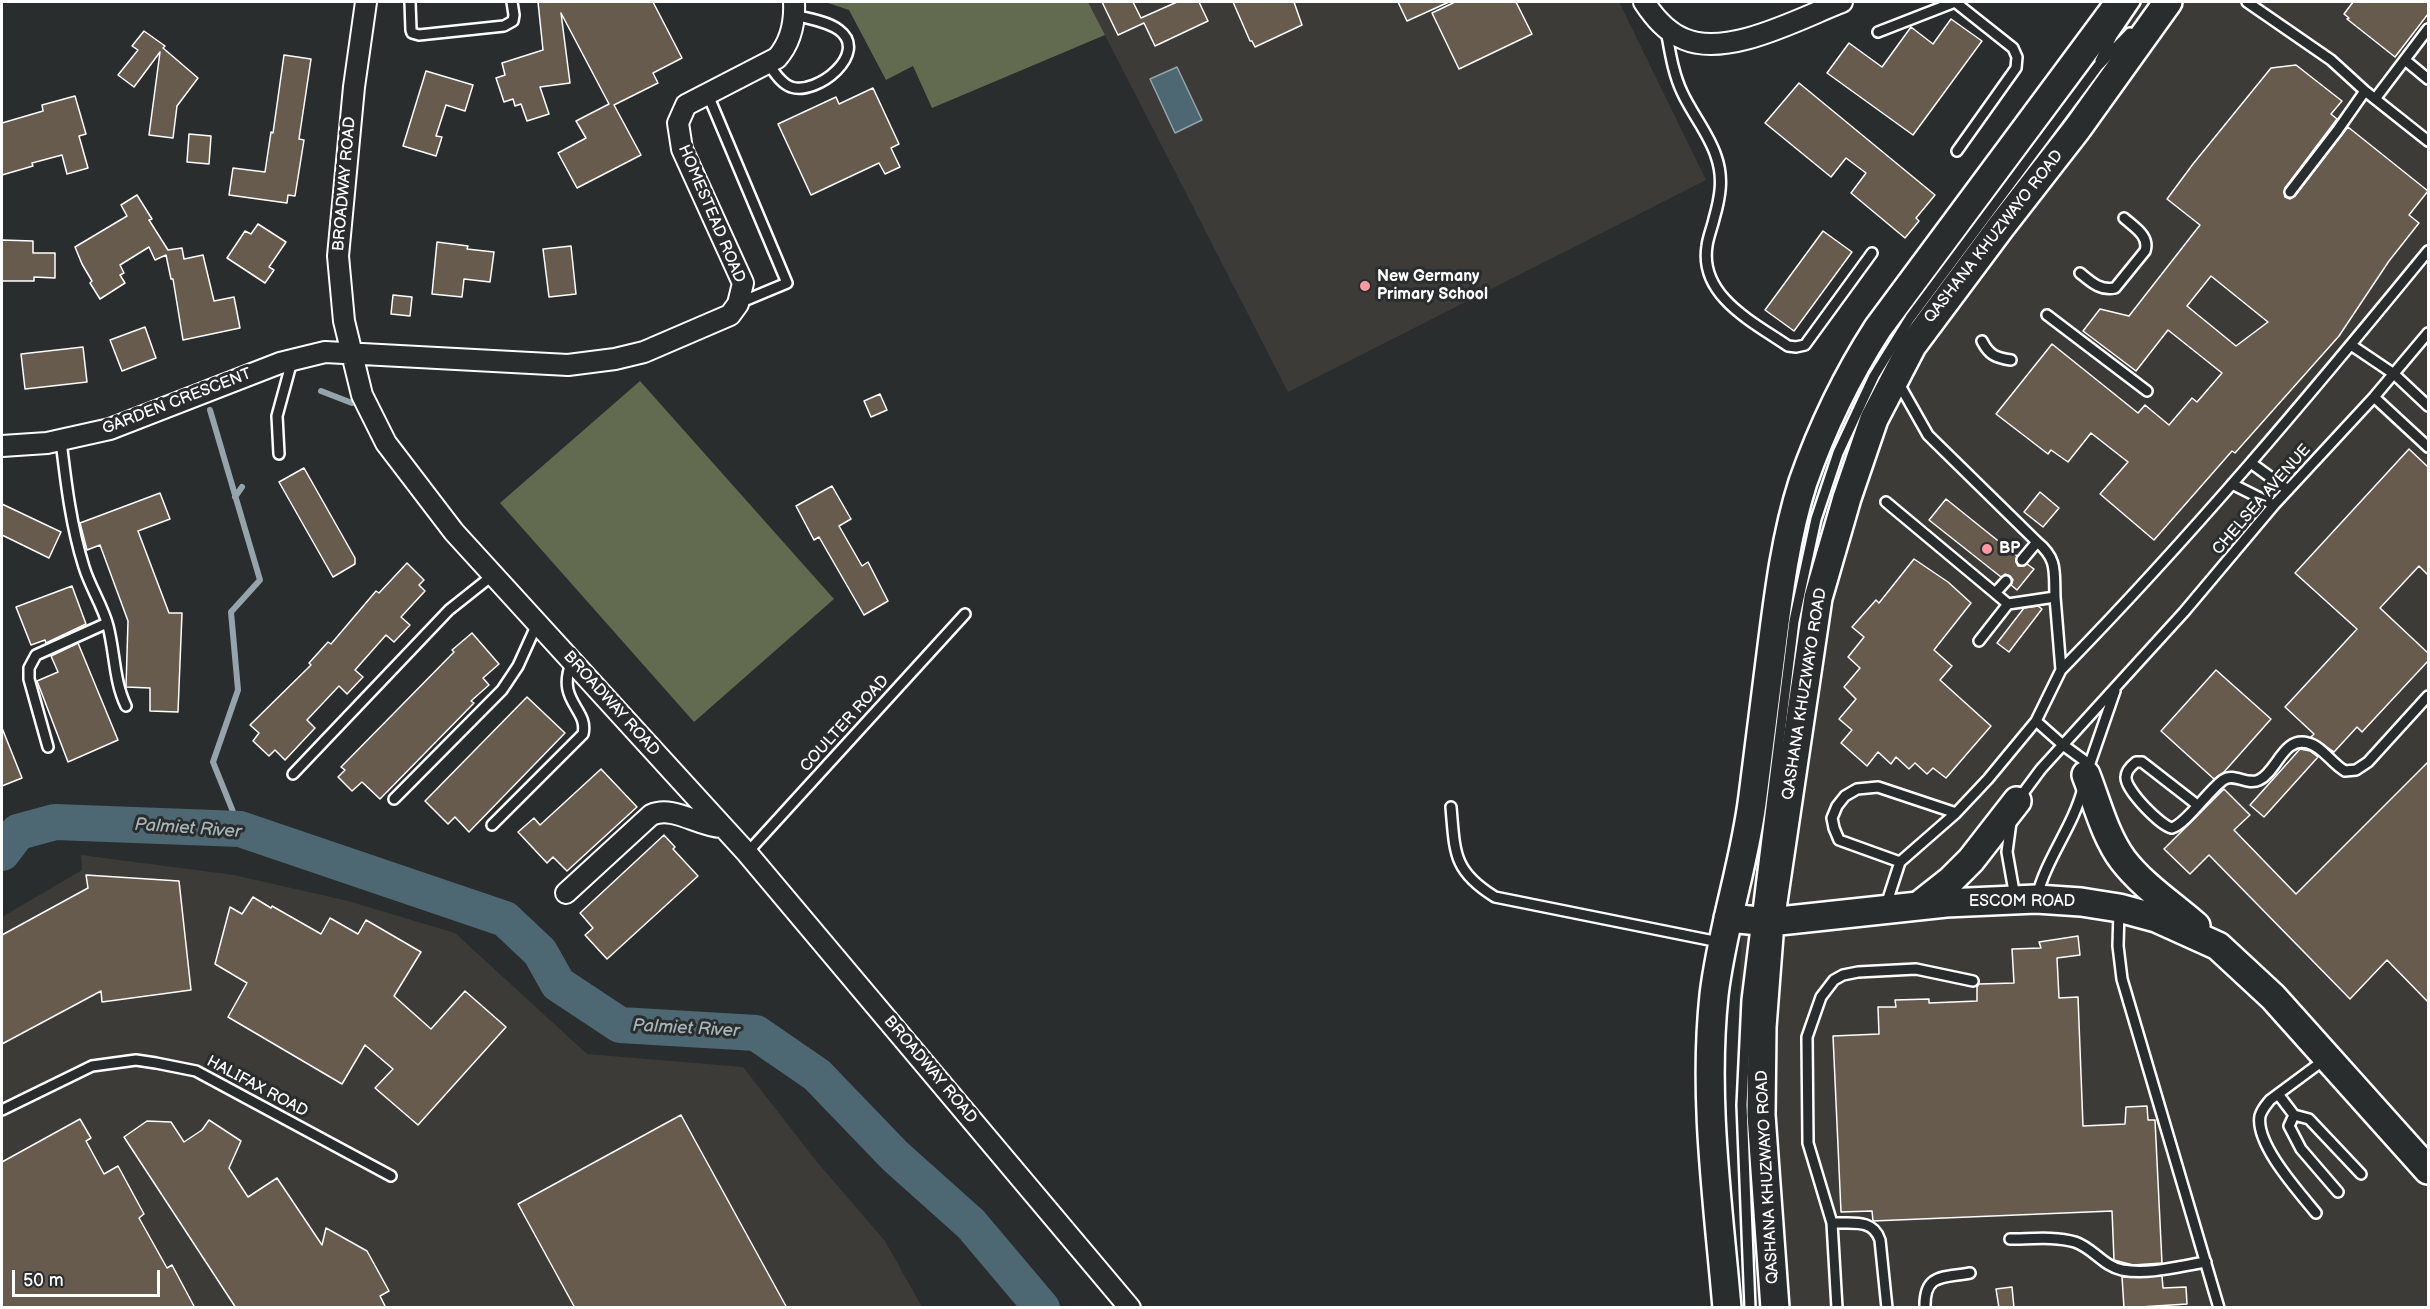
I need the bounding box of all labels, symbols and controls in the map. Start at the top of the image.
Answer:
street label: BROADWAY ROAD [330,116,360,252]
street label: HOMESTEAD ROAD [673,142,749,286]
street label: QASHANA KHUZWAYO ROAD [1920,147,2068,327]
place label: New Germany Primary School [1377,267,1488,305]
marker: New Germany Primary School [1358,279,1372,293]
street label: GARDEN CRESCENT [100,365,254,439]
street label: CHELSEA AVENUE [2209,441,2315,559]
place label: BP [1999,539,2020,559]
marker: BP [1980,542,1994,556]
street label: QASHANA KHUZWAYO ROAD [1779,587,1831,801]
street label: BROADWAY ROAD [559,647,663,761]
street label: COULTER ROAD [797,672,893,776]
water label: Palmiet River [134,814,242,844]
street label: ESCOM ROAD [1969,892,2075,912]
street label: BROADWAY ROAD [879,1012,981,1128]
water label: Palmiet River [632,1015,740,1043]
street label: HALIFAX ROAD [203,1052,311,1122]
street label: QASHANA KHUZWAYO ROAD [1753,1070,1783,1284]
scale bar [15,1258,164,1296]
text: 50 m [23,1270,64,1291]

